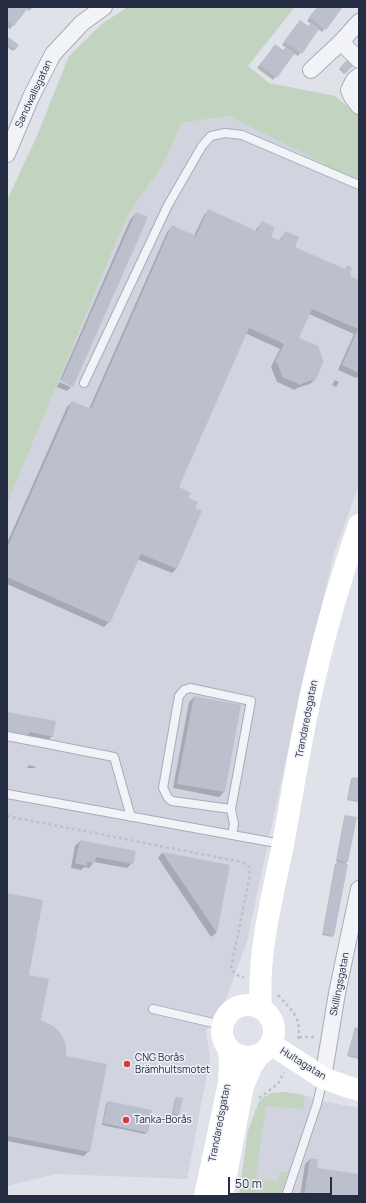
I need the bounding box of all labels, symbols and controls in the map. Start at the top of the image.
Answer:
street label: Sandwallsgatan [13,58,55,130]
street label: Trandaredsgatan [294,679,320,759]
street label: Skillingsgatan [328,951,352,1017]
street label: Hultagatan [278,1045,328,1083]
place label: CNG Borås Brämhultsmotet [135,1052,210,1076]
marker: CNG Borås Brämhultsmotet [122,1059,132,1069]
street label: Trandaredsgatan [207,1083,233,1163]
place label: Tanka-Borås [134,1114,192,1126]
marker: Tanka-Borås [121,1115,131,1125]
scale bar [230,1169,334,1195]
text: 50 m [235,1175,262,1192]

